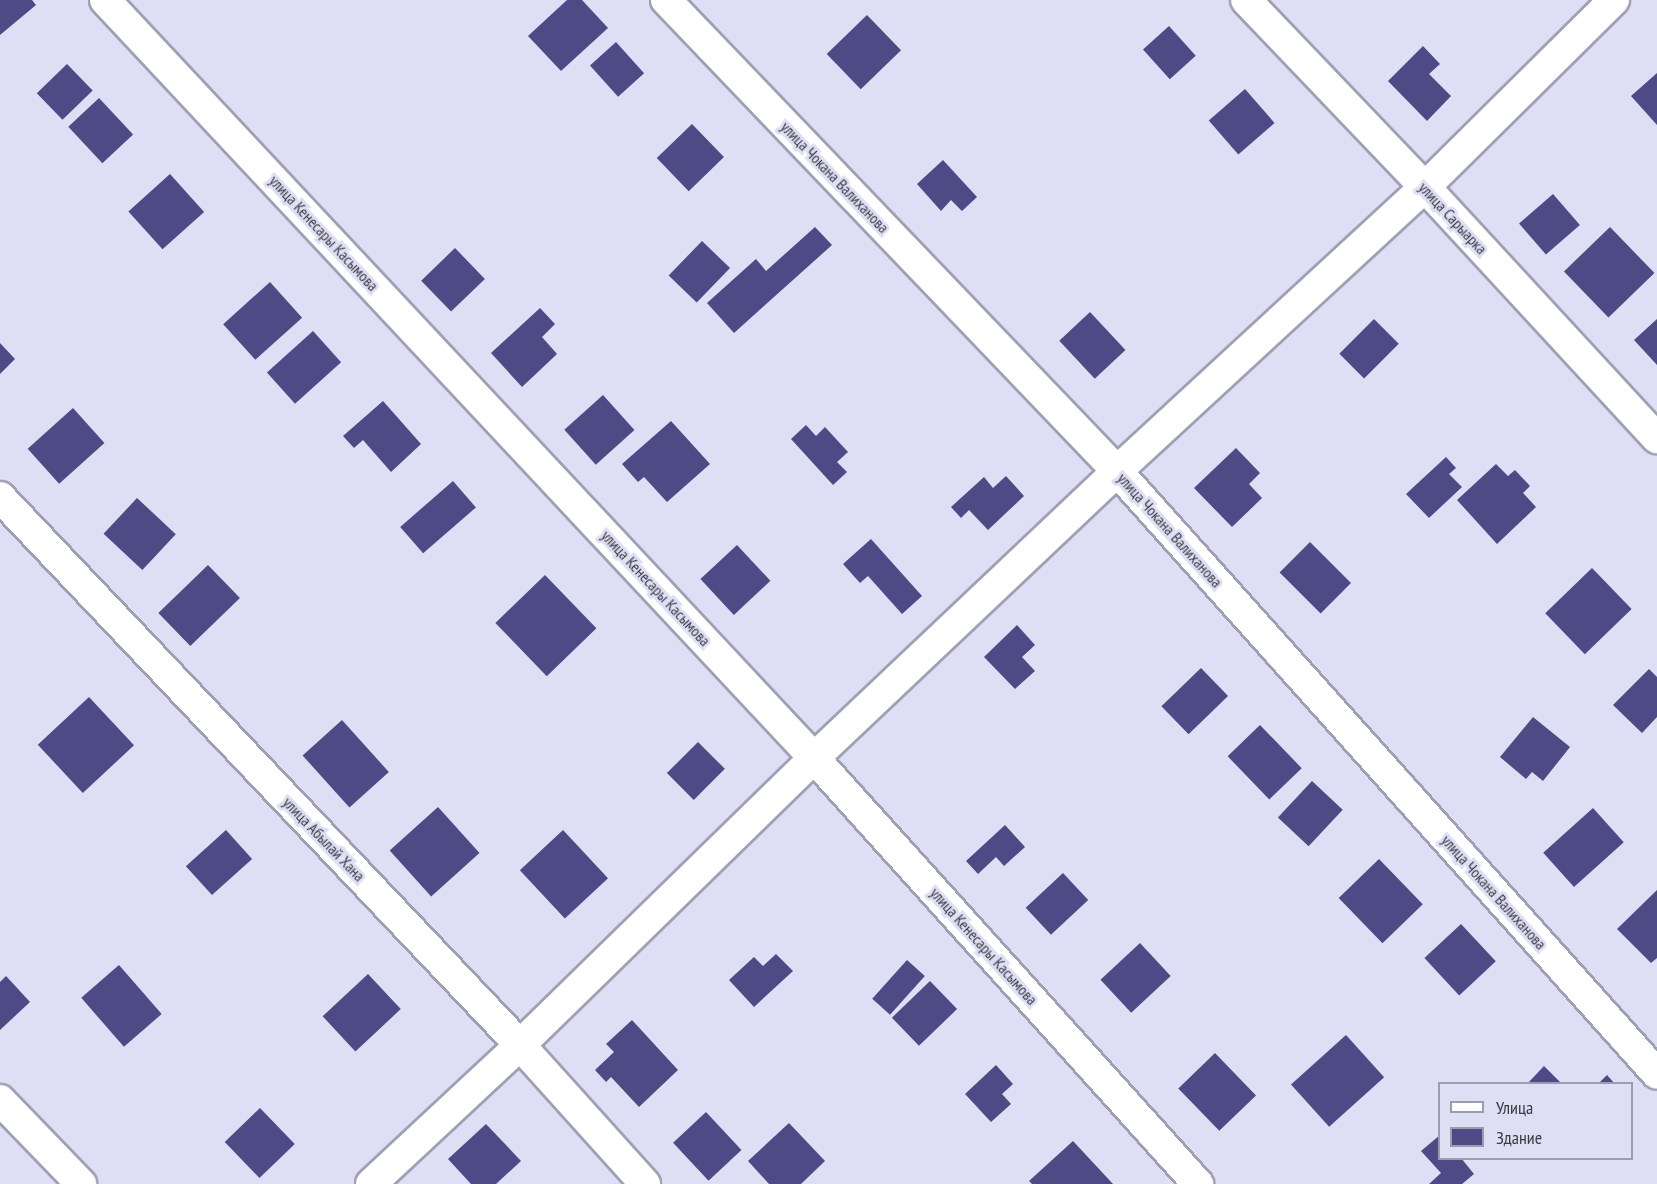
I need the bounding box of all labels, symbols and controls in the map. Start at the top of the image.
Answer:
street label: улица Чокана Валиханова [777,117,893,237]
street label: улица Кенесары Касымова [265,171,383,295]
street label: улица Сарыарка [1415,178,1491,258]
street label: улица Чокана Валиханова [1114,469,1226,591]
street label: улица Кенесары Касымова [597,526,715,650]
street label: улица Абылай Хана [279,793,369,885]
street label: улица Чокана Валиханова [1438,831,1550,953]
street label: улица Кенесары Касымова [926,883,1042,1009]
legend [1438,1082,1633,1160]
text: Улица [1496,1096,1533,1119]
text: Здание [1496,1126,1542,1149]

